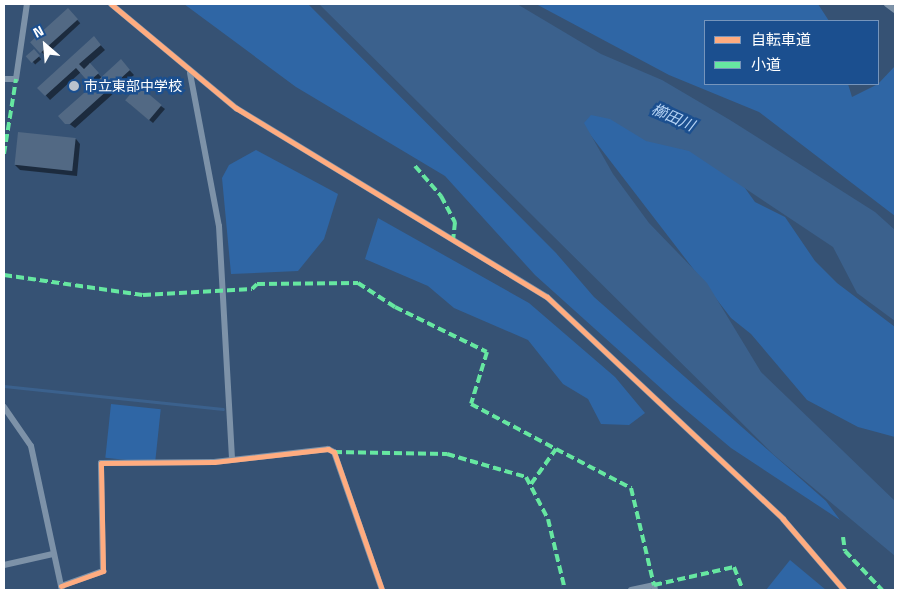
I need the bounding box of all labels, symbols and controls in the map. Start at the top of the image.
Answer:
north arrow [20,20,70,70]
text: N [29,20,47,43]
legend [704,20,879,85]
text: 自転車道 [751,28,811,51]
text: 小道 [751,53,781,76]
place label: 市立東部中学校 [84,78,182,94]
marker: 市立東部中学校 [68,80,80,92]
water label: 櫛田川 [649,100,697,134]

